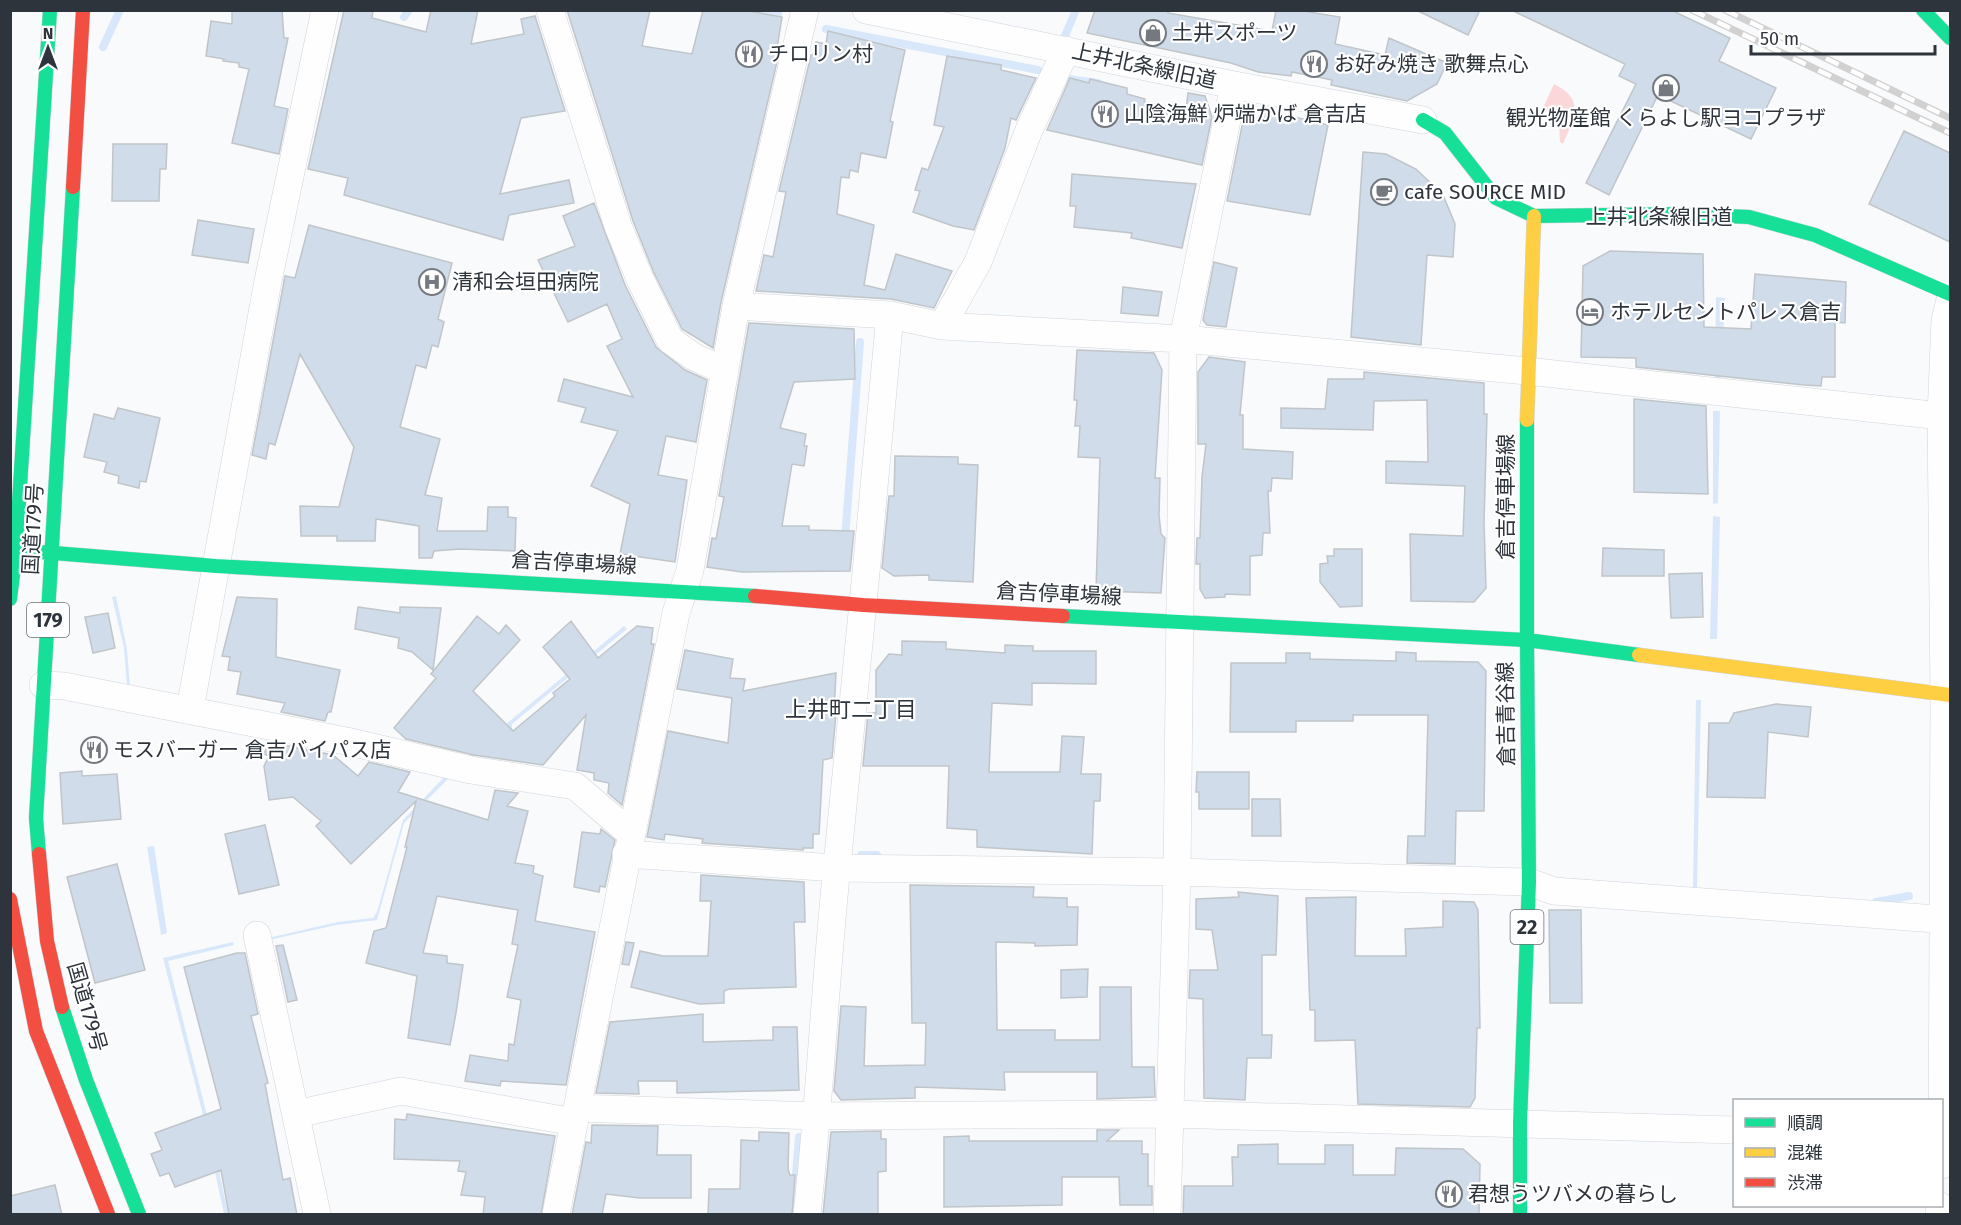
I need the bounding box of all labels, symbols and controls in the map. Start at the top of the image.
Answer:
north arrow [18,18,78,78]
shop icon: 土井スポーツ [1138,18,1168,48]
scale bar [1751,18,1936,56]
place label: 土井スポーツ [1172,20,1298,46]
text: N [43,24,53,43]
text: 50 m [1760,28,1799,50]
street label: 上井北条線旧道 [1069,38,1219,94]
restaurant icon: チロリン村 [734,39,764,69]
place label: チロリン村 [768,41,873,67]
restaurant icon: お好み焼き 歌舞点心 [1299,49,1329,79]
place label: お好み焼き 歌舞点心 [1334,51,1529,77]
shop icon: 観光物産館 くらよし駅ヨコプラザ [1651,73,1681,103]
restaurant icon: 山陰海鮮 炉端かば 倉吉店 [1090,99,1120,129]
place label: 山陰海鮮 炉端かば 倉吉店 [1124,101,1366,127]
place label: 観光物産館 くらよし駅ヨコプラザ [1506,105,1826,131]
cafe icon: cafe SOURCE MID [1369,177,1399,207]
place label: cafe SOURCE MID [1404,179,1566,205]
street label: 上井北条線旧道 [1586,204,1733,230]
hospital icon: 清和会垣田病院 [417,267,447,297]
place label: 清和会垣田病院 [452,269,599,295]
hotel icon: ホテルセントパレス倉吉 [1575,297,1605,327]
place label: ホテルセントパレス倉吉 [1610,299,1841,325]
street label: 倉吉停車場線 [1493,434,1519,560]
street label: 国道179号 [18,482,48,576]
street label: 倉吉停車場線 [510,547,638,579]
street label: 倉吉停車場線 [995,578,1123,610]
road number: 179 [27,603,69,637]
street label: 倉吉青谷線 [1492,661,1520,767]
district label: 上井町二丁目 [785,696,917,723]
restaurant icon: モスバーガー 倉吉バイパス店 [79,735,109,765]
place label: モスバーガー 倉吉バイパス店 [113,737,391,763]
road number: 22 [1510,910,1544,944]
street label: 国道179号 [62,959,112,1055]
legend [1733,1099,1943,1207]
text: 順調 [1787,1112,1823,1134]
text: 混雑 [1787,1142,1823,1164]
text: 渋滞 [1787,1172,1823,1194]
restaurant icon: 君想うツバメの暮らし [1434,1179,1464,1209]
place label: 君想うツバメの暮らし [1468,1181,1678,1207]

